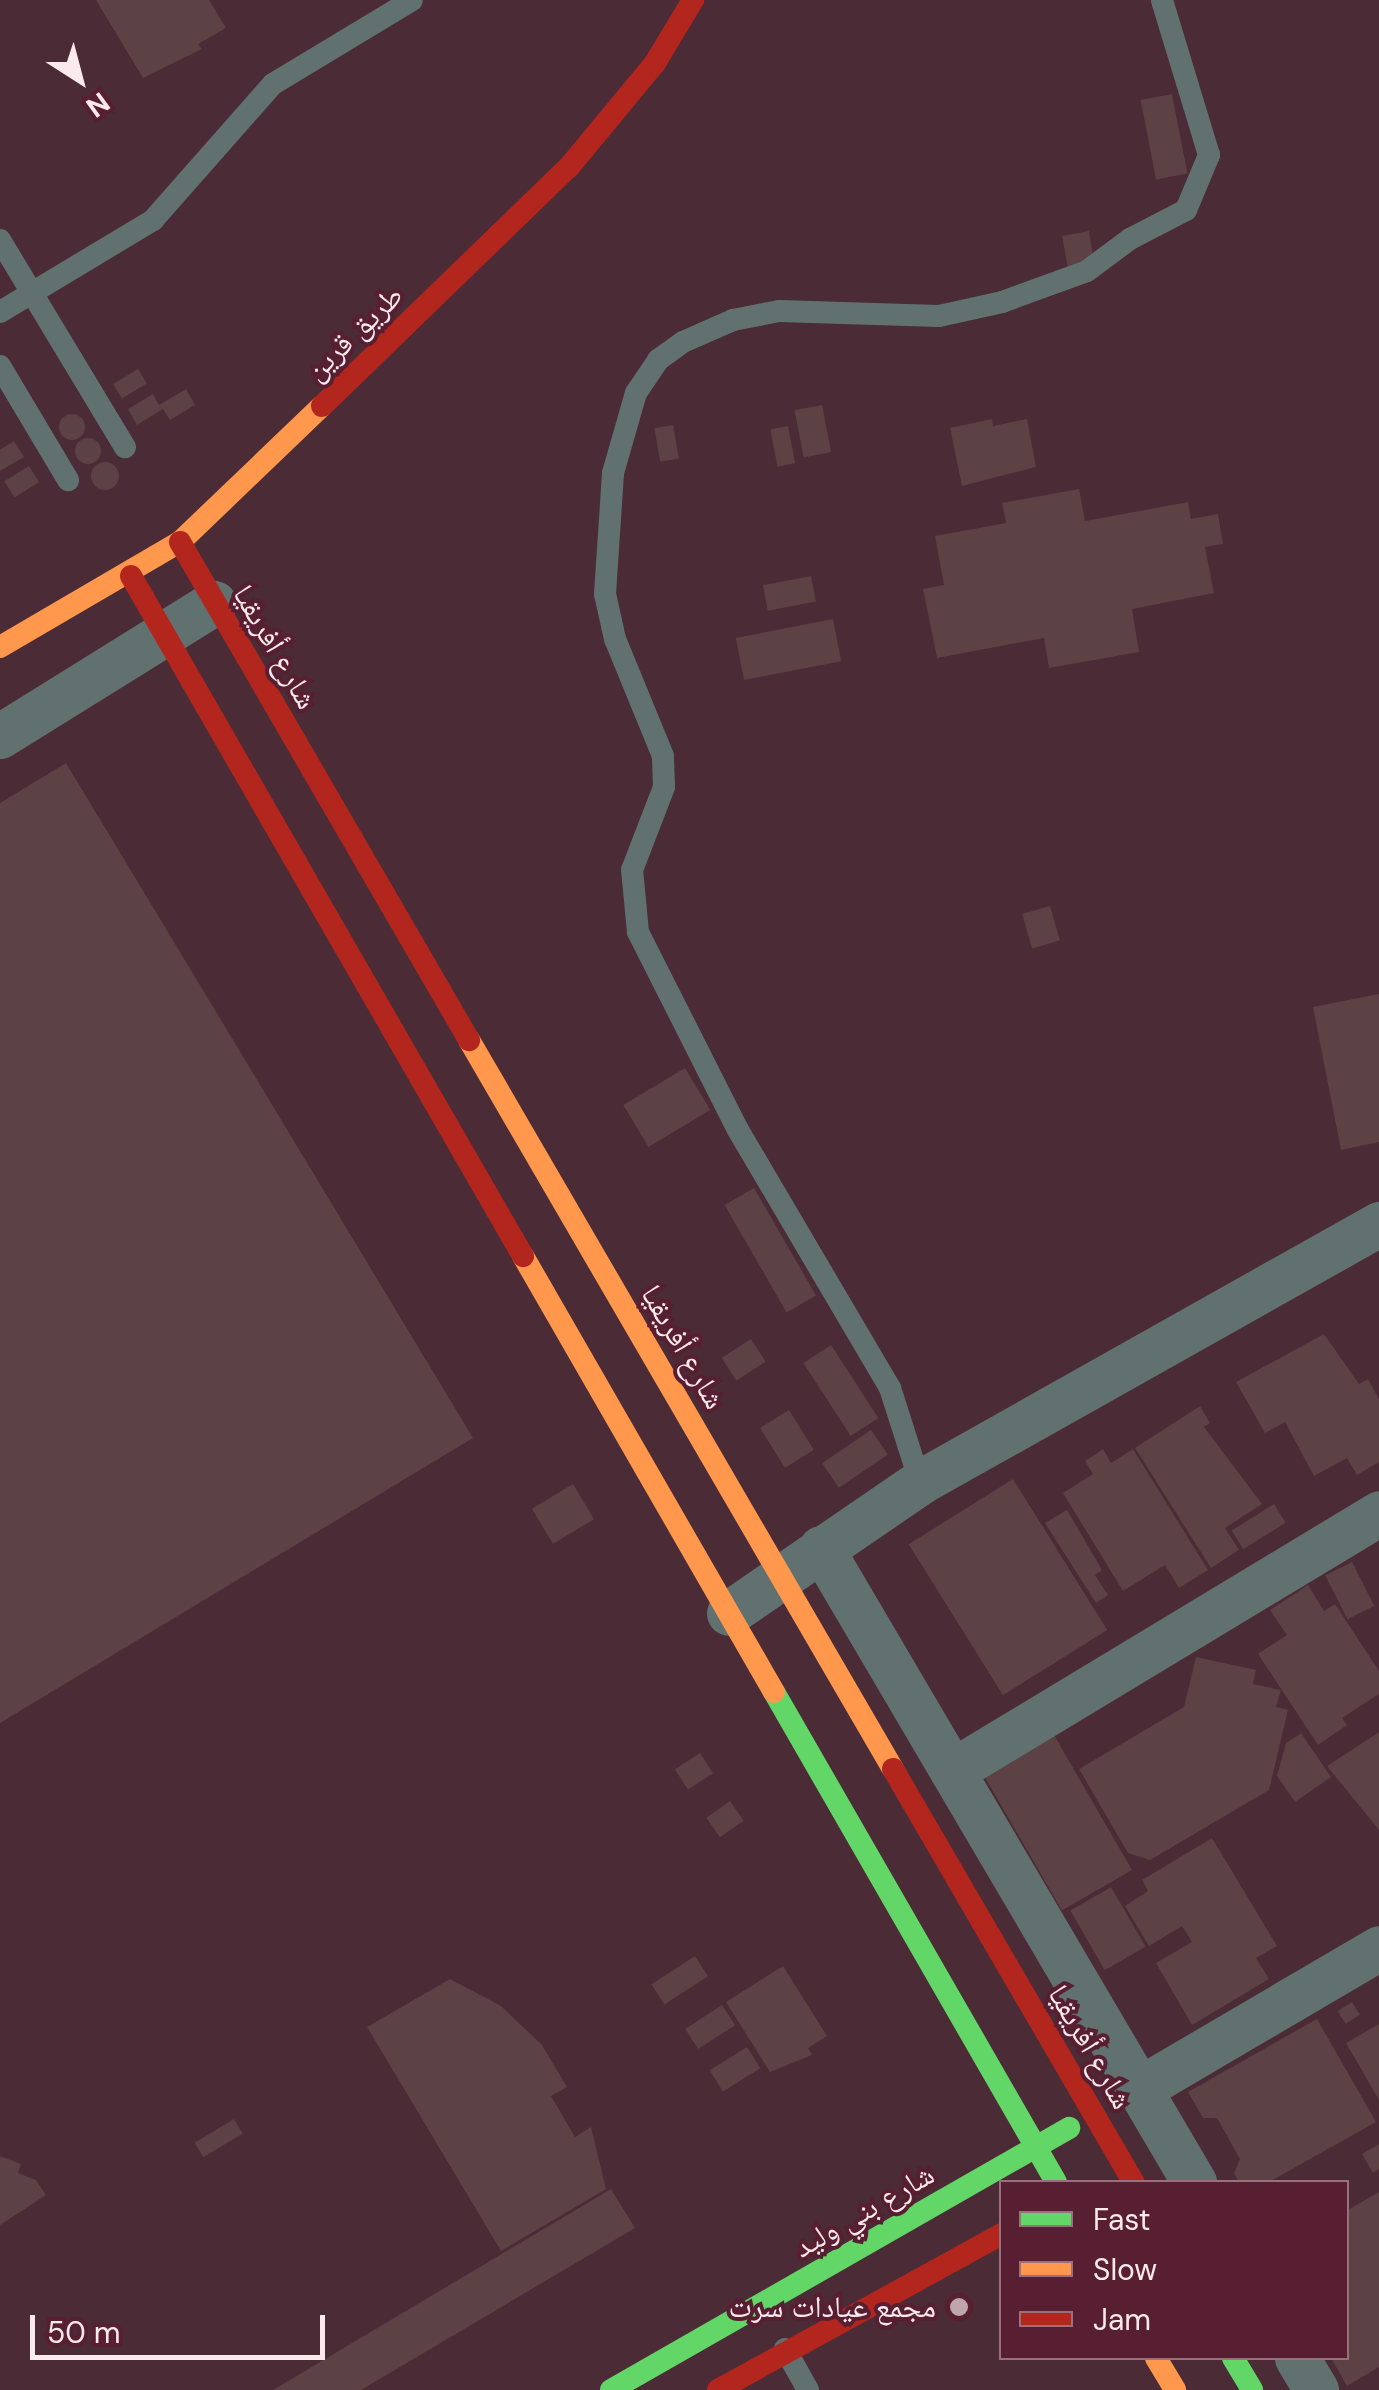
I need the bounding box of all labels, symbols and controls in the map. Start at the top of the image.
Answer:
north arrow [30,30,130,130]
text: N [79,84,117,126]
street label: طريق قرين [298,278,410,388]
street label: شارع أفريقيا [225,579,325,715]
street label: شارع أفريقيا [633,1279,733,1415]
street label: شارع أفريقيا [1040,1979,1140,2115]
street label: شارع بني وليد [787,2156,941,2266]
legend [999,2180,1349,2360]
text: Fast [1093,2200,1151,2239]
text: Slow [1093,2250,1157,2289]
place label: مجمع عيادات سرت [728,2289,936,2325]
marker: مجمع عيادات سرت [946,2294,972,2320]
scale bar [35,2295,330,2357]
text: Jam [1093,2300,1151,2339]
text: 50 m [47,2313,121,2352]

